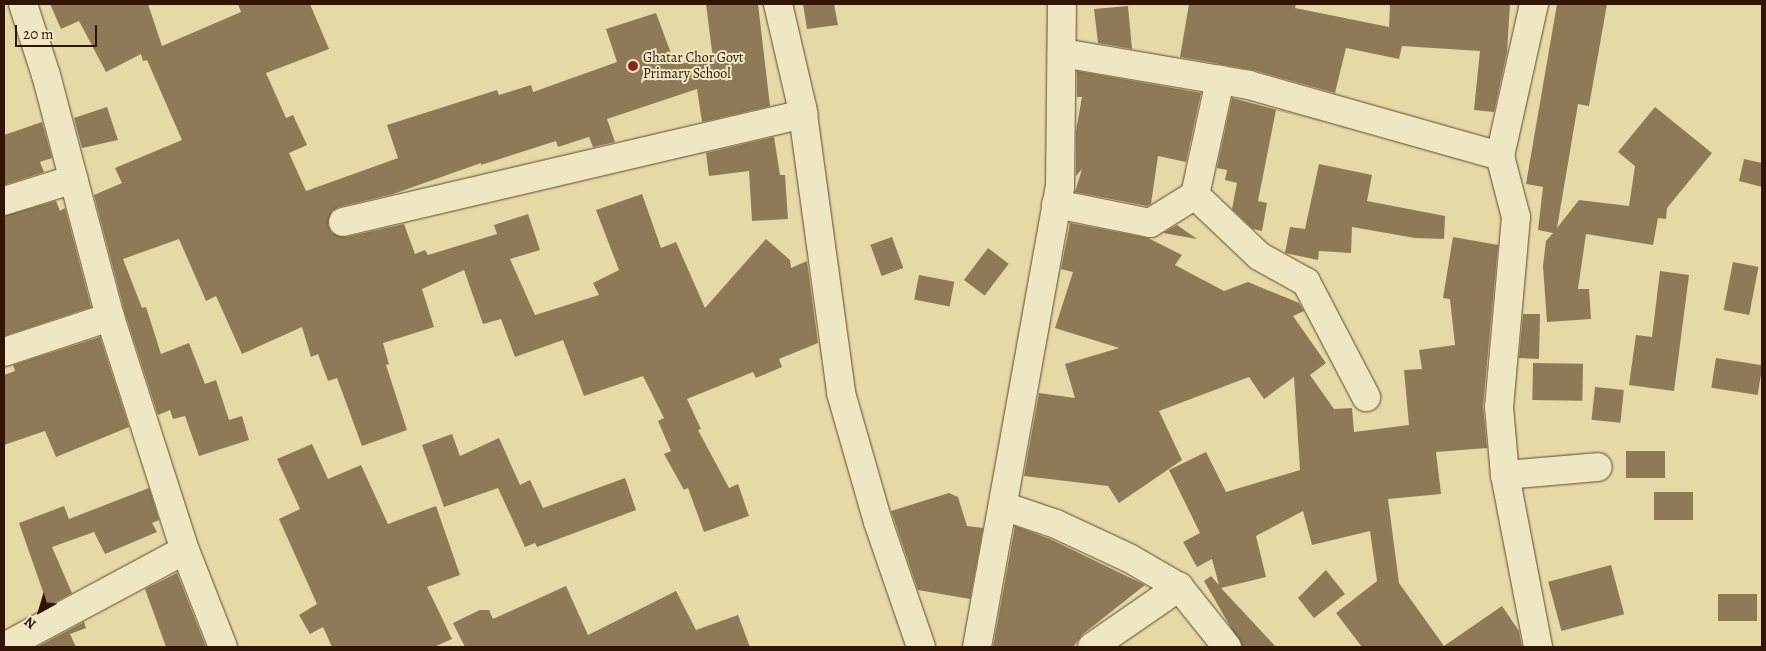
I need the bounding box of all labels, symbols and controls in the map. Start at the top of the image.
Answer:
scale bar [18,15,100,47]
text: 20 m [23,24,54,44]
place label: Ghatar Chor Govt Primary School [643,50,743,82]
marker: Ghatar Chor Govt Primary School [627,60,639,72]
north arrow [15,586,65,636]
text: N [20,612,40,634]

